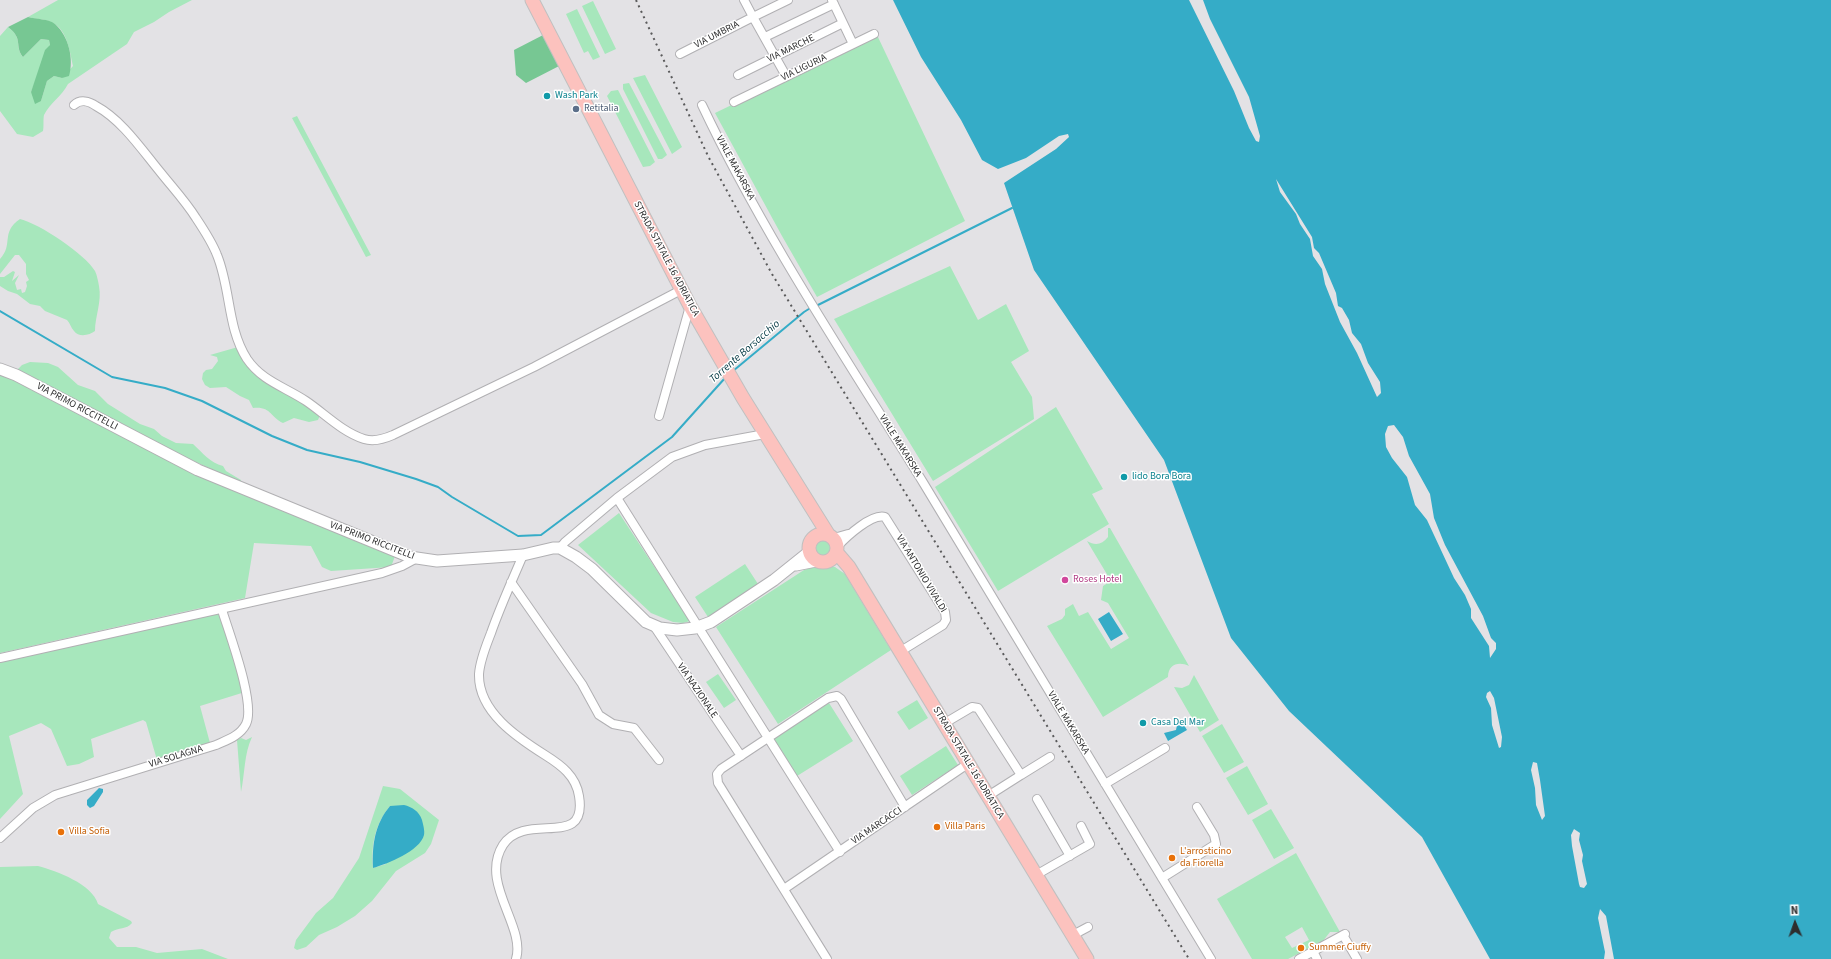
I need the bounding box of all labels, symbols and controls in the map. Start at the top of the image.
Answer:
street label: VIA UMBRIA [693,19,741,51]
street label: VIA MARCHE [765,32,817,66]
street label: VIA LIGURIA [779,52,829,84]
place label: Wash Park [555,90,598,102]
marker: Wash Park [542,91,552,101]
place label: Retitalia [584,103,619,115]
marker: Retitalia [571,104,581,114]
street label: VIALE MAKARSKA [713,134,757,202]
street label: STRADA STATALE 16 ADRIATICA [631,199,701,319]
water label: Torrente Borsacchio [707,318,783,386]
street label: VIA PRIMO RICCITELLI [34,381,120,433]
street label: VIALE MAKARSKA [876,413,924,479]
place label: lido Bora Bora [1132,471,1191,483]
marker: lido Bora Bora [1119,472,1129,482]
street label: VIA PRIMO RICCITELLI [328,519,416,563]
street label: VIA ANTONIO VIVALDI [893,533,949,615]
place label: Roses Hotel [1073,574,1122,586]
marker: Roses Hotel [1060,575,1070,585]
street label: VIA NAZIONALE [674,661,720,721]
street label: VIALE MAKARSKA [1045,689,1091,757]
street label: STRADA STATALE 16 ADRIATICA [930,705,1006,821]
place label: Casa Del Mar [1151,717,1204,729]
marker: Casa Del Mar [1138,718,1148,728]
street label: VIA SOLAGNA [148,743,204,771]
street label: VIA MARCACCI [849,805,905,847]
place label: Villa Paris [945,821,985,833]
marker: Villa Paris [932,822,942,832]
place label: Villa Sofia [69,826,110,838]
marker: Villa Sofia [56,827,66,837]
place label: L'arrosticino da Fiorella [1180,846,1231,870]
marker: L'arrosticino da Fiorella [1167,853,1177,863]
north arrow [1775,903,1815,943]
text: N [1791,903,1798,918]
place label: Summer Ciuffy [1309,942,1371,954]
marker: Summer Ciuffy [1296,943,1306,953]

